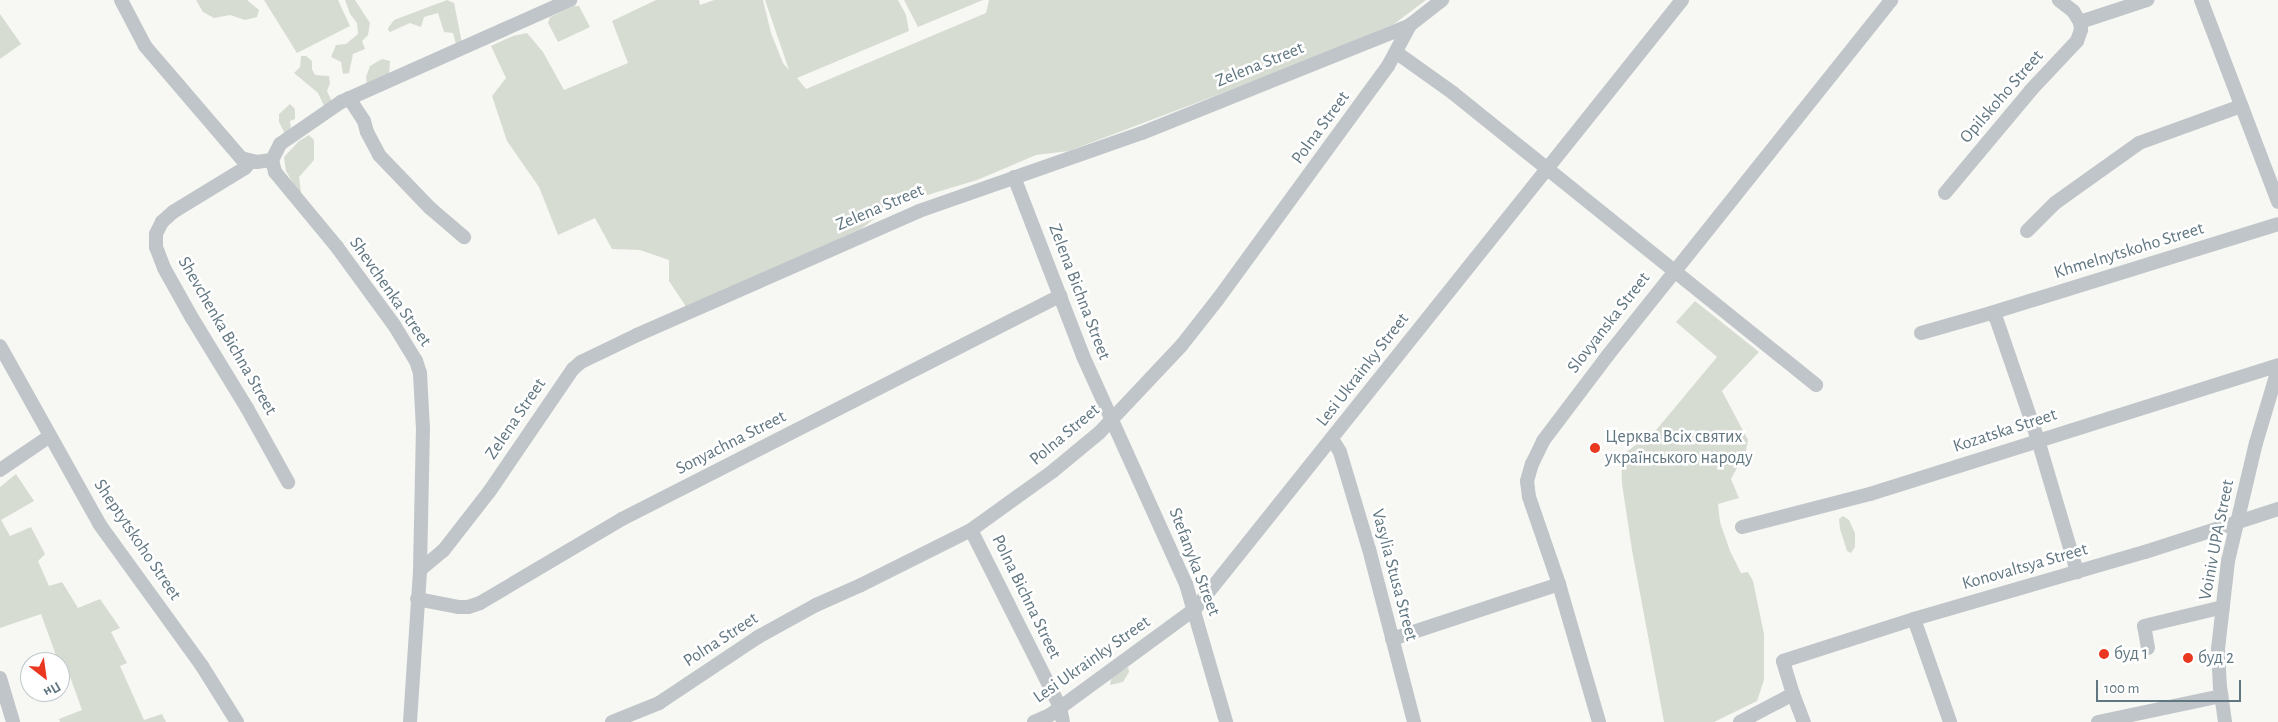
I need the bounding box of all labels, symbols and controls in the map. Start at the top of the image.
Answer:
street label: Zelena Street [1213,38,1307,92]
street label: Opilskoho Street [1956,46,2048,148]
street label: Polna Street [1287,87,1355,169]
street label: Zelena Street [833,180,927,236]
street label: Khmelnytskoho Street [2051,218,2207,284]
street label: Zelena Bichna Street [1043,221,1115,363]
street label: Shevchenka Street [344,233,436,351]
street label: Shevchenka Bichna Street [173,253,281,419]
street label: Slovyanska Street [1563,268,1655,378]
street label: Lesi Ukrainky Street [1312,309,1414,431]
street label: Zelena Street [481,374,551,464]
street label: Polna Street [1026,399,1104,471]
street label: Kozatska Street [1950,404,2060,458]
street label: Sonyachna Street [672,406,790,480]
place label: Церква Всіх святих українського народу [1605,427,1753,469]
marker: Церква Всіх святих українського народу [1589,442,1601,454]
street label: Sheptytskoho Street [89,475,185,605]
street label: Voiniv UPA Street [2195,478,2239,602]
street label: Stefanyka Street [1164,505,1224,619]
street label: Vasylia Stusa Street [1366,507,1422,643]
street label: Polna Bichna Street [987,531,1065,663]
street label: Konovaltsya Street [1960,539,2090,595]
street label: Polna Street [680,608,762,672]
street label: Lesi Ukrainky Street [1029,612,1155,708]
place label: буд 1 [2114,643,2148,665]
place label: буд 2 [2198,647,2234,669]
marker: буд 1 [2098,648,2110,660]
north arrow [20,652,70,702]
marker: буд 2 [2182,652,2194,664]
scale bar [2098,670,2243,702]
text: Пн [41,679,63,699]
text: 100 m [2104,681,2139,696]

